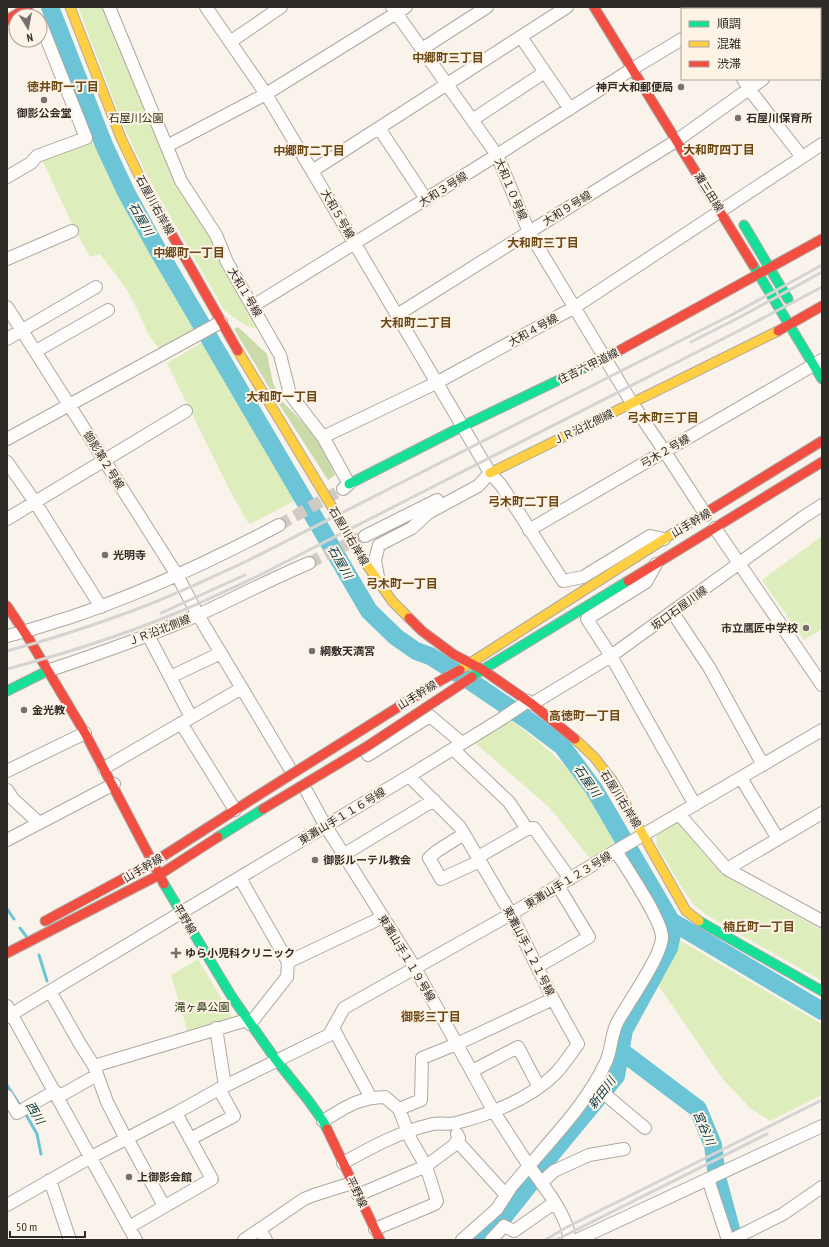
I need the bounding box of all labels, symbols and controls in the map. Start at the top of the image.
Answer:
north arrow [8,8,48,48]
legend [681,8,821,80]
text: 順調 [717,16,741,31]
text: N [26,30,34,45]
text: 混雑 [717,36,741,51]
district label: 中郷町三丁目 [412,50,484,65]
text: 渋滞 [717,56,741,71]
district label: 徳井町一丁目 [27,79,99,94]
place label: 神戸大和郵便局 [596,80,673,94]
marker: 神戸大和郵便局 [676,82,686,92]
marker: 御影公会堂 [39,95,49,105]
place label: 御影公会堂 [17,106,72,120]
park label: 石屋川公園 [109,111,164,125]
place label: 石屋川保育所 [746,111,812,125]
marker: 石屋川保育所 [733,113,743,123]
district label: 大和町四丁目 [683,142,755,157]
district label: 中郷町二丁目 [273,143,345,158]
street label: 大和１０号線 [492,156,530,222]
street label: 大和３号線 [416,168,470,210]
street label: 灘三田線 [691,170,727,214]
street label: 石屋川右岸線 [133,173,177,237]
street label: 大和５号線 [318,187,358,241]
street label: 大和９号線 [540,187,594,229]
water label: 石屋川 [126,200,156,238]
district label: 大和町三丁目 [507,235,579,250]
district label: 中郷町一丁目 [153,245,225,260]
street label: 大和１号線 [225,265,265,319]
street label: 大和４号線 [506,311,560,349]
district label: 大和町二丁目 [380,315,452,330]
street label: 住吉六甲道線 [555,345,621,387]
district label: 大和町一丁目 [246,389,318,404]
street label: ＪＲ沿北側線 [550,406,616,448]
district label: 弓木町三丁目 [627,410,699,425]
street label: 御影第２号線 [80,427,127,492]
street label: 弓木２号線 [638,431,692,471]
district label: 弓木町二丁目 [488,494,560,509]
street label: 石屋川右岸線 [326,504,372,568]
street label: 山手幹線 [669,506,713,540]
water label: 石屋川 [325,543,355,581]
place label: 光明寺 [113,548,146,562]
marker: 光明寺 [100,550,110,560]
district label: 弓木町一丁目 [366,576,438,591]
street label: 坂口石屋川線 [648,583,710,633]
street label: ＪＲ沿北側線 [126,612,192,648]
place label: 市立鷹匠中学校 [721,621,798,635]
marker: 市立鷹匠中学校 [801,623,811,633]
place label: 綱敷天満宮 [320,644,375,658]
marker: 綱敷天満宮 [307,646,317,656]
street label: 山手幹線 [395,677,439,713]
place label: 金光教 [32,703,65,717]
marker: 金光教 [19,705,29,715]
district label: 高徳町一丁目 [549,708,621,723]
water label: 石屋川 [571,762,605,801]
street label: 石屋川右岸線 [598,767,644,831]
street label: 東灘山手１１６号線 [296,785,388,847]
street label: 東灘山手１２３号線 [522,849,614,911]
street label: 山手幹線 [121,851,165,885]
place label: 御影ルーテル教会 [323,853,411,867]
marker: 御影ルーテル教会 [310,855,320,865]
street label: 平野線 [171,901,199,937]
street label: 東灘山手１２１号線 [500,904,558,998]
street label: 東灘山手１１９号線 [376,912,438,1004]
district label: 楠丘町一丁目 [723,919,795,934]
place label: ゆら小児科クリニック [185,946,295,960]
marker: ゆら小児科クリニック [170,947,182,959]
park label: 滝ヶ鼻公園 [175,1000,230,1014]
district label: 御影三丁目 [401,1009,461,1024]
water label: 新田川 [585,1072,620,1112]
water label: 西川 [23,1099,49,1129]
water label: 宮谷川 [691,1108,719,1149]
place label: 上御影会館 [137,1170,192,1184]
marker: 上御影会館 [124,1172,134,1182]
street label: 平野線 [343,1174,371,1210]
scale bar [10,1213,85,1239]
text: 50 m [16,1219,37,1234]

